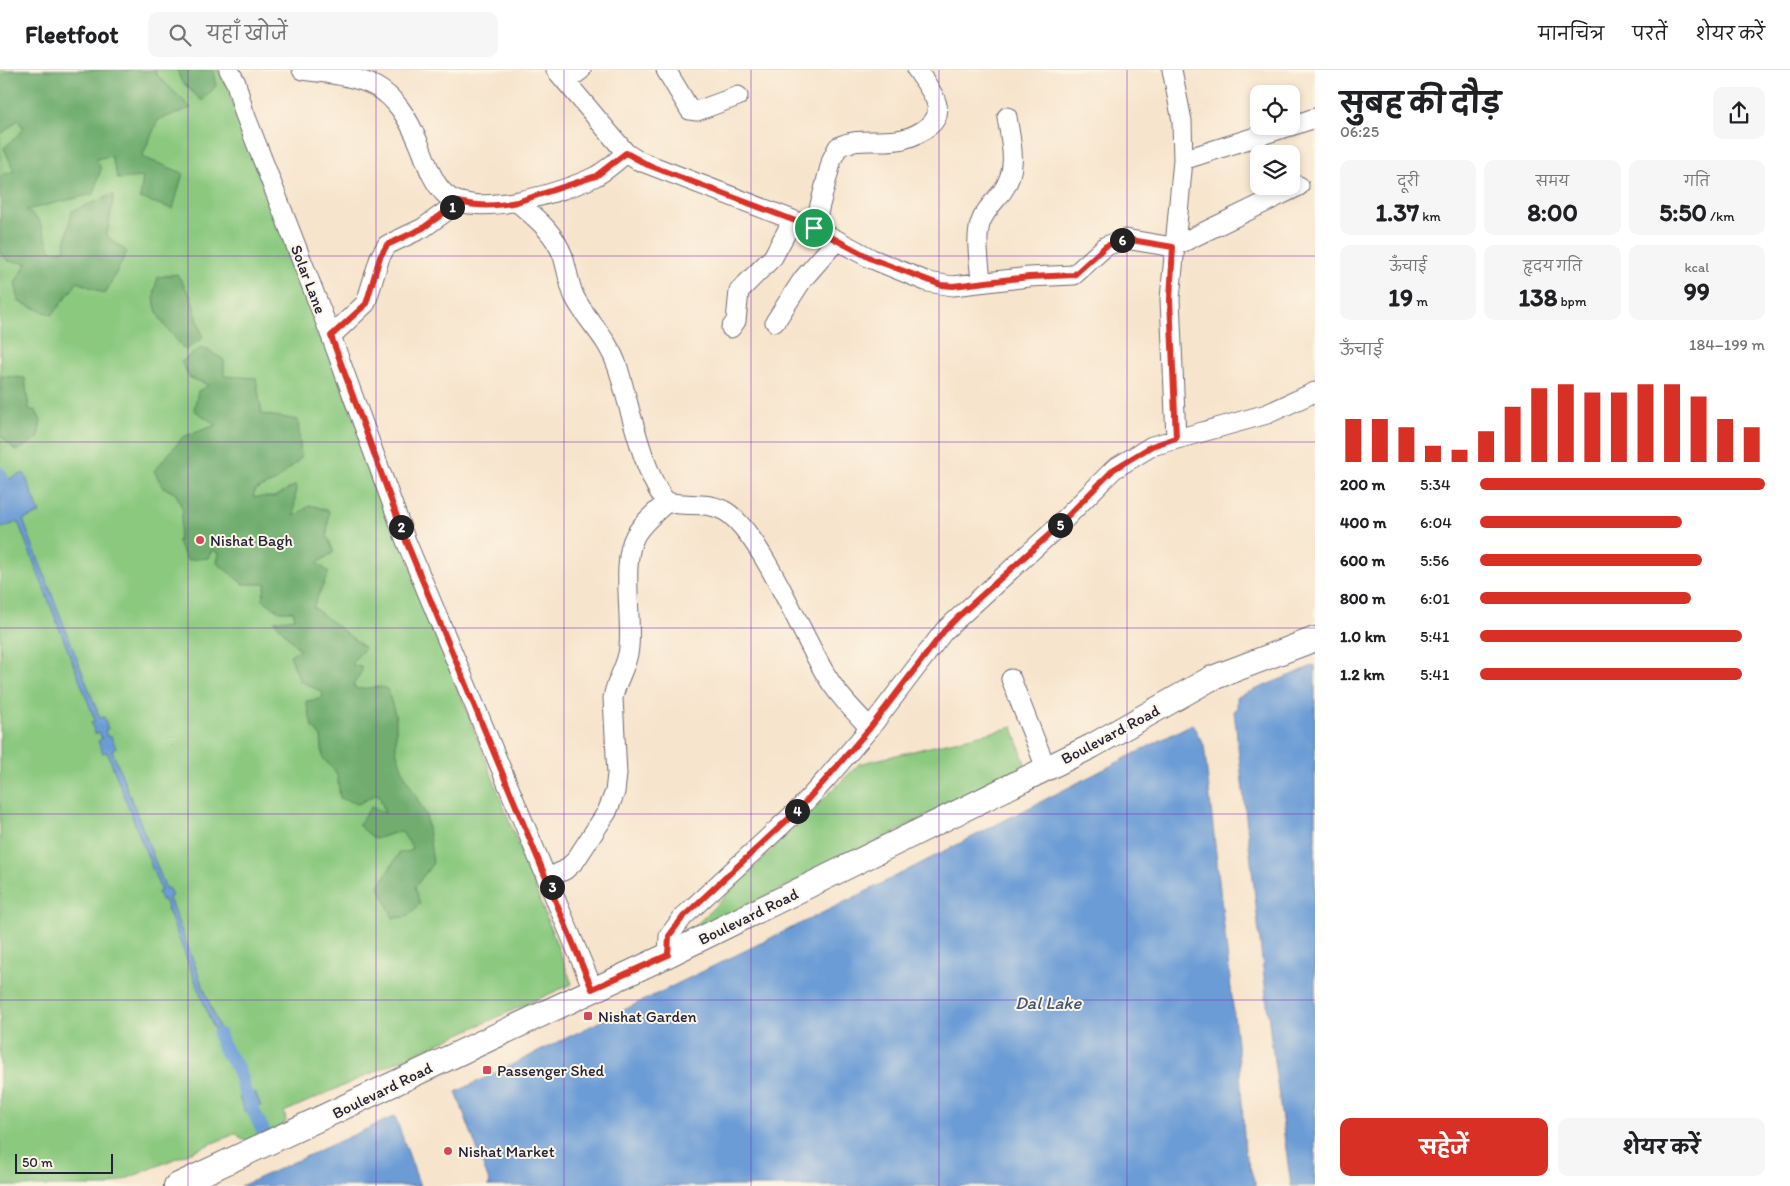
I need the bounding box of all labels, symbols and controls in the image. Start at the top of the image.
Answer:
search box [148,12,498,57]
text: Fleetfoot [25,20,118,49]
icon: search [166,21,194,49]
text: यहाँ खोजें [206,22,288,45]
text: मानचित्र [1538,23,1604,45]
text: परतें [1632,23,1668,45]
text: शेयर करें [1696,23,1765,45]
map controls [1250,85,1300,195]
button: locate [1250,85,1300,135]
text: सुबह की दौड़ [1340,86,1501,120]
button: share [1713,87,1765,139]
text: 06:25 [1340,122,1379,141]
button: layers [1250,145,1300,195]
text: दूरी [1397,173,1419,190]
text: समय [1536,173,1569,190]
text: गति [1684,173,1710,190]
pin: 1 [440,194,464,220]
text: 1.37 [1375,197,1419,227]
text: 8:00 [1527,197,1578,227]
text: 5:50 [1659,197,1707,227]
text: 1 [449,199,456,216]
pin [793,207,835,249]
text: km [1419,208,1441,225]
text: /km [1707,208,1734,225]
icon: arrive [800,214,828,242]
pin: 6 [1110,228,1134,252]
text: 6 [1119,232,1126,249]
street label: Solar Lane [287,242,330,316]
text: ऊँचाई [1389,258,1427,275]
text: हृदय गति [1523,258,1582,275]
text: kcal [1684,259,1709,276]
text: 99 [1684,276,1710,306]
text: 19 [1388,282,1413,312]
text: 138 [1518,282,1557,312]
text: m [1413,293,1428,310]
text: bpm [1557,293,1587,310]
text: 184–199 m [1689,335,1765,354]
text: ऊँचाई [1340,340,1383,359]
text: 200 m [1340,475,1385,494]
text: 5:34 [1420,475,1451,494]
pin: 5 [1048,512,1072,538]
text: 400 m [1340,513,1386,532]
text: 6:04 [1420,513,1452,532]
pin: 2 [388,514,414,540]
text: 5 [1057,517,1064,534]
text: 2 [398,519,405,536]
place label: Nishat Bagh [210,531,293,550]
marker: Nishat Bagh [194,534,206,546]
text: 600 m [1340,551,1385,570]
text: 5:56 [1420,551,1449,570]
text: 800 m [1340,589,1386,608]
text: 6:01 [1420,589,1450,608]
text: 1.0 km [1340,627,1386,646]
text: 5:41 [1420,627,1449,646]
text: 1.2 km [1340,665,1385,684]
text: 5:41 [1420,665,1449,684]
street label: Boulevard Road [1058,700,1163,768]
pin: 4 [784,798,810,824]
text: 4 [793,803,802,820]
pin: 3 [540,874,564,900]
text: 3 [549,879,556,896]
street label: Boulevard Road [695,884,802,949]
water label: Dal Lake [1015,992,1082,1014]
place label: Nishat Garden [598,1007,697,1026]
marker: Nishat Garden [582,1010,594,1022]
street label: Boulevard Road [329,1058,436,1123]
place label: Passenger Shed [497,1061,605,1080]
marker: Passenger Shed [481,1064,493,1076]
button: सहेजें [1340,1118,1548,1176]
button: शेयर करें [1558,1118,1765,1176]
place label: Nishat Market [458,1142,555,1161]
marker: Nishat Market [442,1145,454,1157]
scale bar [15,1151,112,1174]
text: 50 m [22,1154,53,1171]

